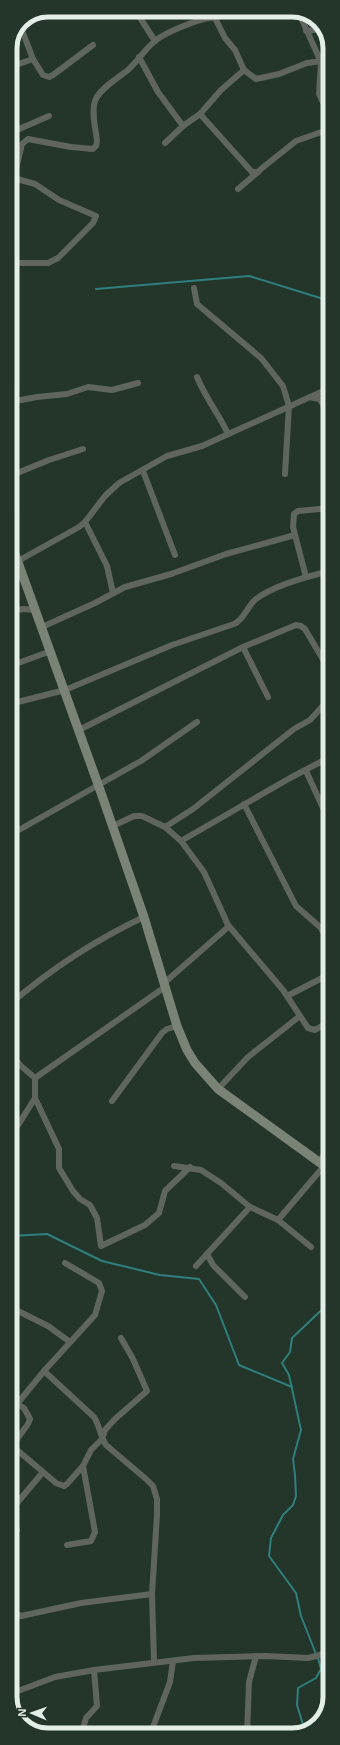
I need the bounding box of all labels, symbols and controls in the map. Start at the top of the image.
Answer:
north arrow [12,1693,52,1733]
text: N [16,1708,28,1717]

